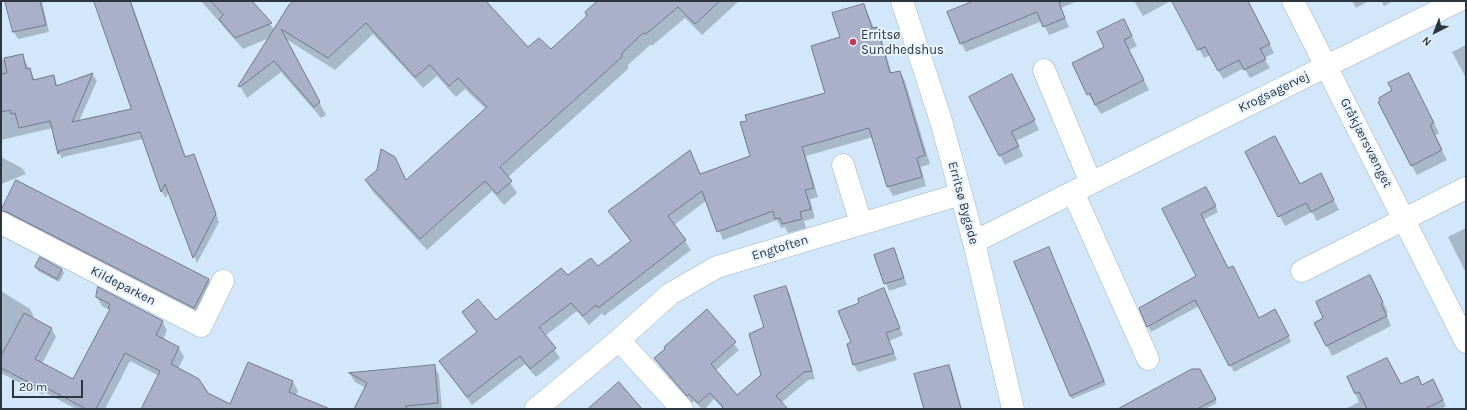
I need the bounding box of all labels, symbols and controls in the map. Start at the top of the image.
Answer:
north arrow [1415,12,1455,52]
place label: Erritsø Sundhedshus [861,27,944,58]
text: N [1419,34,1434,49]
marker: Erritsø Sundhedshus [848,37,858,47]
street label: Krogsagervej [1236,68,1312,116]
street label: Gråkjærsvænget [1337,96,1395,190]
street label: Erritsø Bygade [944,160,982,246]
street label: Engtoften [750,232,810,264]
street label: Kildeparken [88,263,158,309]
scale bar [14,372,85,398]
text: 20 m [19,380,47,394]

